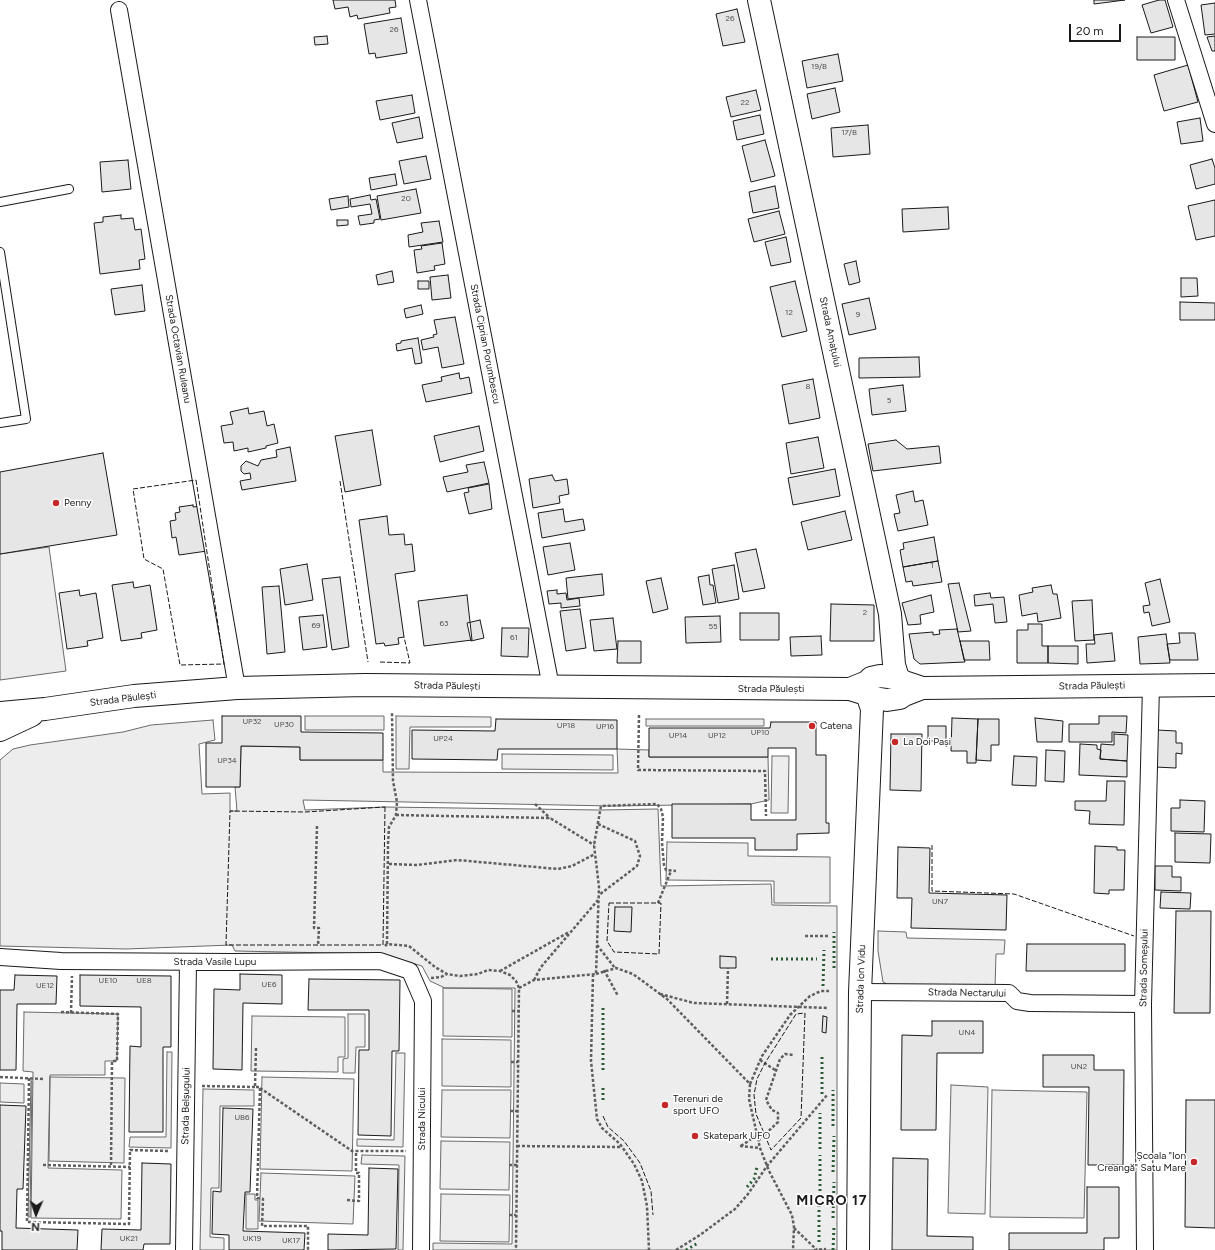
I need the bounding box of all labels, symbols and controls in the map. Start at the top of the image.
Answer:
house number: 26 [726,14,734,24]
scale bar [1071,16,1123,42]
text: 20 m [1076,24,1104,38]
house number: 26 [390,25,398,35]
house number: 19/B [811,62,827,72]
house number: 22 [741,98,749,108]
house number: 17/B [841,128,857,138]
house number: 20 [401,194,411,204]
street label: Strada Ciprian Porumbescu [467,283,503,405]
street label: Strada Octavian Ruleanu [163,294,193,404]
street label: Strada Amațului [817,296,843,368]
house number: 12 [785,308,793,318]
house number: 9 [856,310,860,320]
house number: 8 [806,382,810,392]
house number: 5 [887,396,891,406]
place label: Penny [64,497,91,509]
marker: Penny [51,498,61,508]
house number: 1 [930,561,934,571]
house number: 2 [863,608,867,618]
house number: 63 [440,619,448,629]
house number: 69 [311,621,321,631]
house number: 55 [708,622,718,632]
house number: 61 [510,633,518,643]
street label: Strada Păulești [414,679,480,693]
street label: Strada Păulești [1059,679,1125,693]
street label: Strada Păulești [738,683,804,695]
street label: Strada Păulești [89,689,157,709]
house number: UP32 [242,717,262,727]
house number: UP30 [274,720,294,730]
place label: Catena [820,720,852,732]
house number: UP18 [557,721,575,731]
marker: Catena [807,721,817,731]
house number: UP16 [596,722,614,732]
house number: UP10 [751,728,769,738]
house number: UP14 [669,731,687,741]
house number: UP12 [708,731,726,741]
house number: UP24 [433,734,453,744]
place label: La Doi Pași [903,736,951,748]
marker: La Doi Pași [890,737,900,747]
house number: UP34 [217,756,237,766]
house number: UN7 [932,897,948,907]
street label: Strada Someșului [1137,929,1151,1007]
street label: Strada Ion Vidu [854,944,868,1014]
street label: Strada Vasile Lupu [174,956,256,968]
house number: UE10 [99,976,117,986]
house number: UE8 [136,976,152,986]
house number: UE6 [262,980,276,990]
house number: UE12 [36,981,54,991]
street label: Strada Nectarului [928,986,1006,1000]
house number: UN4 [959,1028,975,1038]
house number: UN2 [1071,1062,1087,1072]
street label: Strada Belșugului [179,1067,193,1145]
street label: Strada Nicului [416,1088,428,1150]
place label: Terenuri de sport UFO [673,1093,723,1116]
marker: Terenuri de sport UFO [660,1100,670,1110]
house number: UB6 [234,1113,250,1123]
place label: Skatepark UFO [703,1130,770,1142]
marker: Skatepark UFO [690,1131,700,1141]
place label: Școala "Ion Creangă" Satu Mare [1097,1150,1186,1174]
marker: Școala "Ion Creangă" Satu Mare [1189,1157,1199,1167]
district label: MICRO 17 [796,1193,868,1209]
north arrow [16,1194,56,1234]
text: N [31,1220,40,1233]
house number: UK21 [120,1234,138,1244]
house number: UK19 [243,1234,261,1244]
house number: UK17 [282,1236,300,1246]

